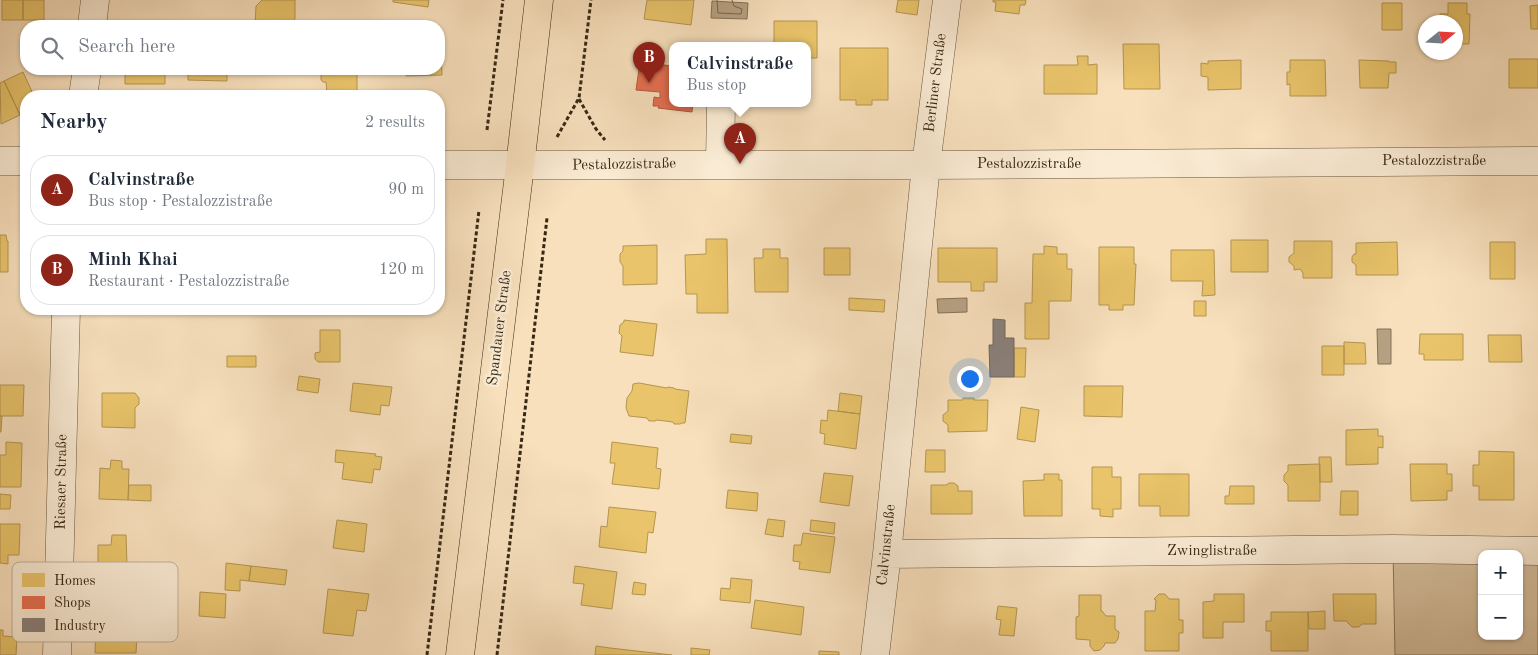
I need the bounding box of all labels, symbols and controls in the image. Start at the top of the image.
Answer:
north arrow [1418,15,1463,60]
search box [20,20,445,75]
street label: Berliner Straße [922,32,950,133]
icon: search [38,34,66,62]
text: Search here [78,38,175,57]
pin: B [633,42,665,83]
popup [669,42,811,107]
text: Calvinstraße [687,55,793,74]
text: Bus stop [687,78,746,94]
text: Nearby [40,112,108,133]
text: 2 results [365,115,425,131]
pin: A [724,123,756,164]
street label: Pestalozzistraße [1382,154,1486,169]
street label: Pestalozzistraße [572,157,676,173]
street label: Pestalozzistraße [977,157,1081,172]
text: Calvinstraße [88,171,195,190]
text: A [51,182,63,198]
text: 90 m [388,182,424,198]
text: Bus stop · Pestalozzistraße [88,194,273,210]
text: Minh Khai [88,251,178,270]
text: B [51,262,63,278]
text: 120 m [379,262,424,278]
street label: Spandauer Straße [485,269,515,386]
text: Restaurant · Pestalozzistraße [88,274,289,290]
your location [957,366,983,392]
street label: Riesaer Straße [54,434,70,530]
street label: Calvinstraße [875,503,899,586]
street label: Zwinglistraße [1167,544,1257,559]
map controls [1478,550,1523,640]
button: + [1478,550,1523,595]
legend [12,562,178,642]
text: Homes [54,574,96,588]
button: − [1478,595,1523,640]
text: Shops [54,596,91,610]
text: Industry [54,619,107,633]

